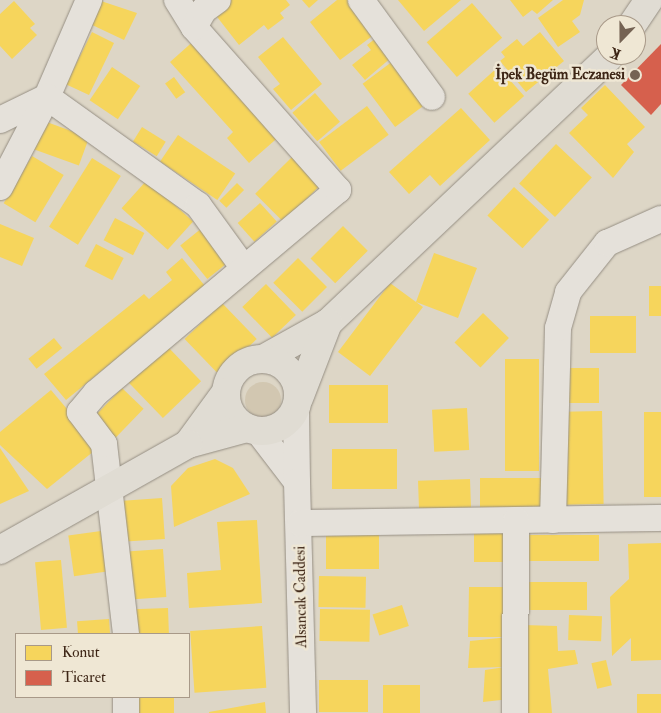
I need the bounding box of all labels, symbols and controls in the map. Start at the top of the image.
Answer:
north arrow [596,15,646,65]
text: K [608,44,623,63]
place label: İpek Begüm Eczanesi [495,66,625,84]
marker: İpek Begüm Eczanesi [629,69,641,81]
street label: Alsancak Caddesi [291,546,311,648]
legend [15,633,190,698]
text: Konut [62,643,100,662]
text: Ticaret [62,668,106,687]

